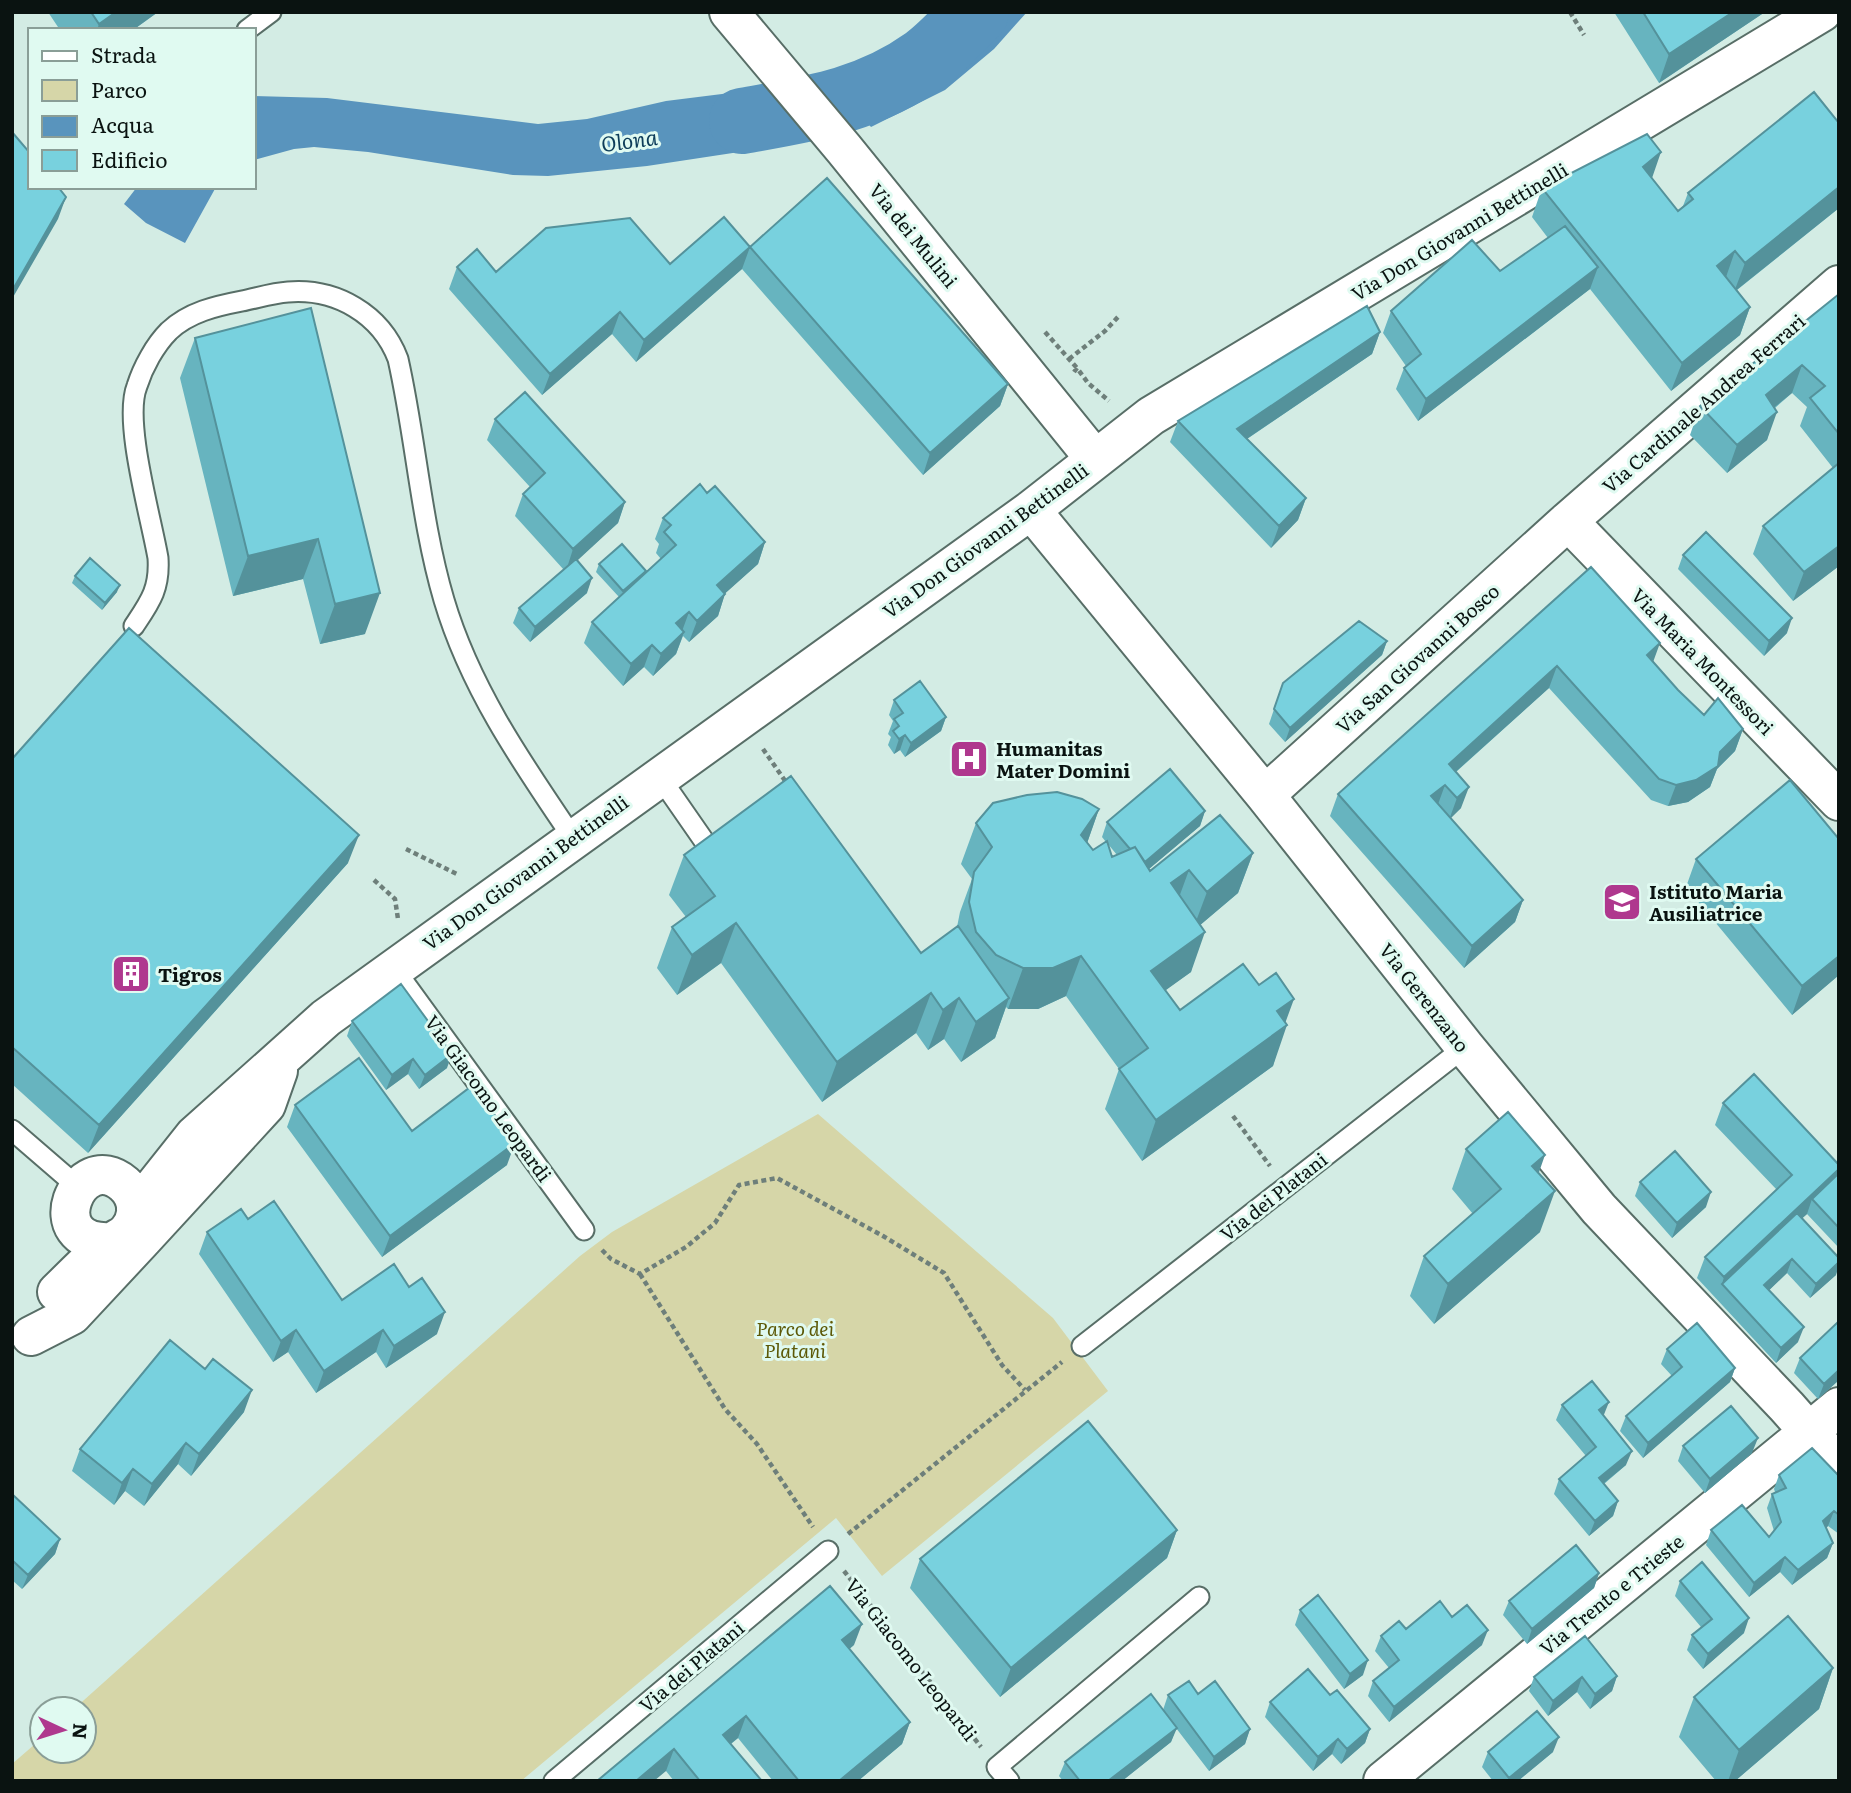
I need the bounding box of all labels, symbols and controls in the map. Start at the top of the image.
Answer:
legend [28,28,256,189]
text: Strada [91,38,157,69]
text: Parco [91,73,147,104]
text: Acqua [91,108,154,139]
water label: Olona [599,120,659,158]
text: Edificio [91,143,167,174]
street label: Via Don Giovanni Bettinelli [1345,155,1573,307]
street label: Via dei Mulini [863,177,965,293]
street label: Via Cardinale Andrea Ferrari [1595,307,1811,499]
street label: Via Don Giovanni Bettinelli [876,456,1094,624]
street label: Via San Giovanni Bosco [1329,577,1505,739]
street label: Via Maria Montessori [1625,581,1781,741]
place label: Humanitas Mater Domini [996,734,1130,784]
hospital icon: Humanitas Mater Domini [948,738,990,780]
street label: Via Don Giovanni Bettinelli [416,788,634,956]
place label: Istituto Maria Ausiliatrice [1649,877,1783,927]
school or university icon: Istituto Maria Ausiliatrice [1601,881,1643,923]
street label: Via Gerenzano [1373,936,1477,1058]
building icon: Tigros [110,953,152,995]
place label: Tigros [158,960,222,988]
street label: Via Giacomo Leopardi [419,1009,559,1187]
street label: Via dei Platani [1213,1145,1333,1247]
park label: Parco dei Platani [756,1314,834,1364]
street label: Via Trento e Trieste [1533,1527,1689,1661]
street label: Via Giacomo Leopardi [839,1572,985,1746]
street label: Via dei Platani [632,1614,750,1718]
north arrow [28,1695,98,1765]
text: N [66,1722,95,1740]

